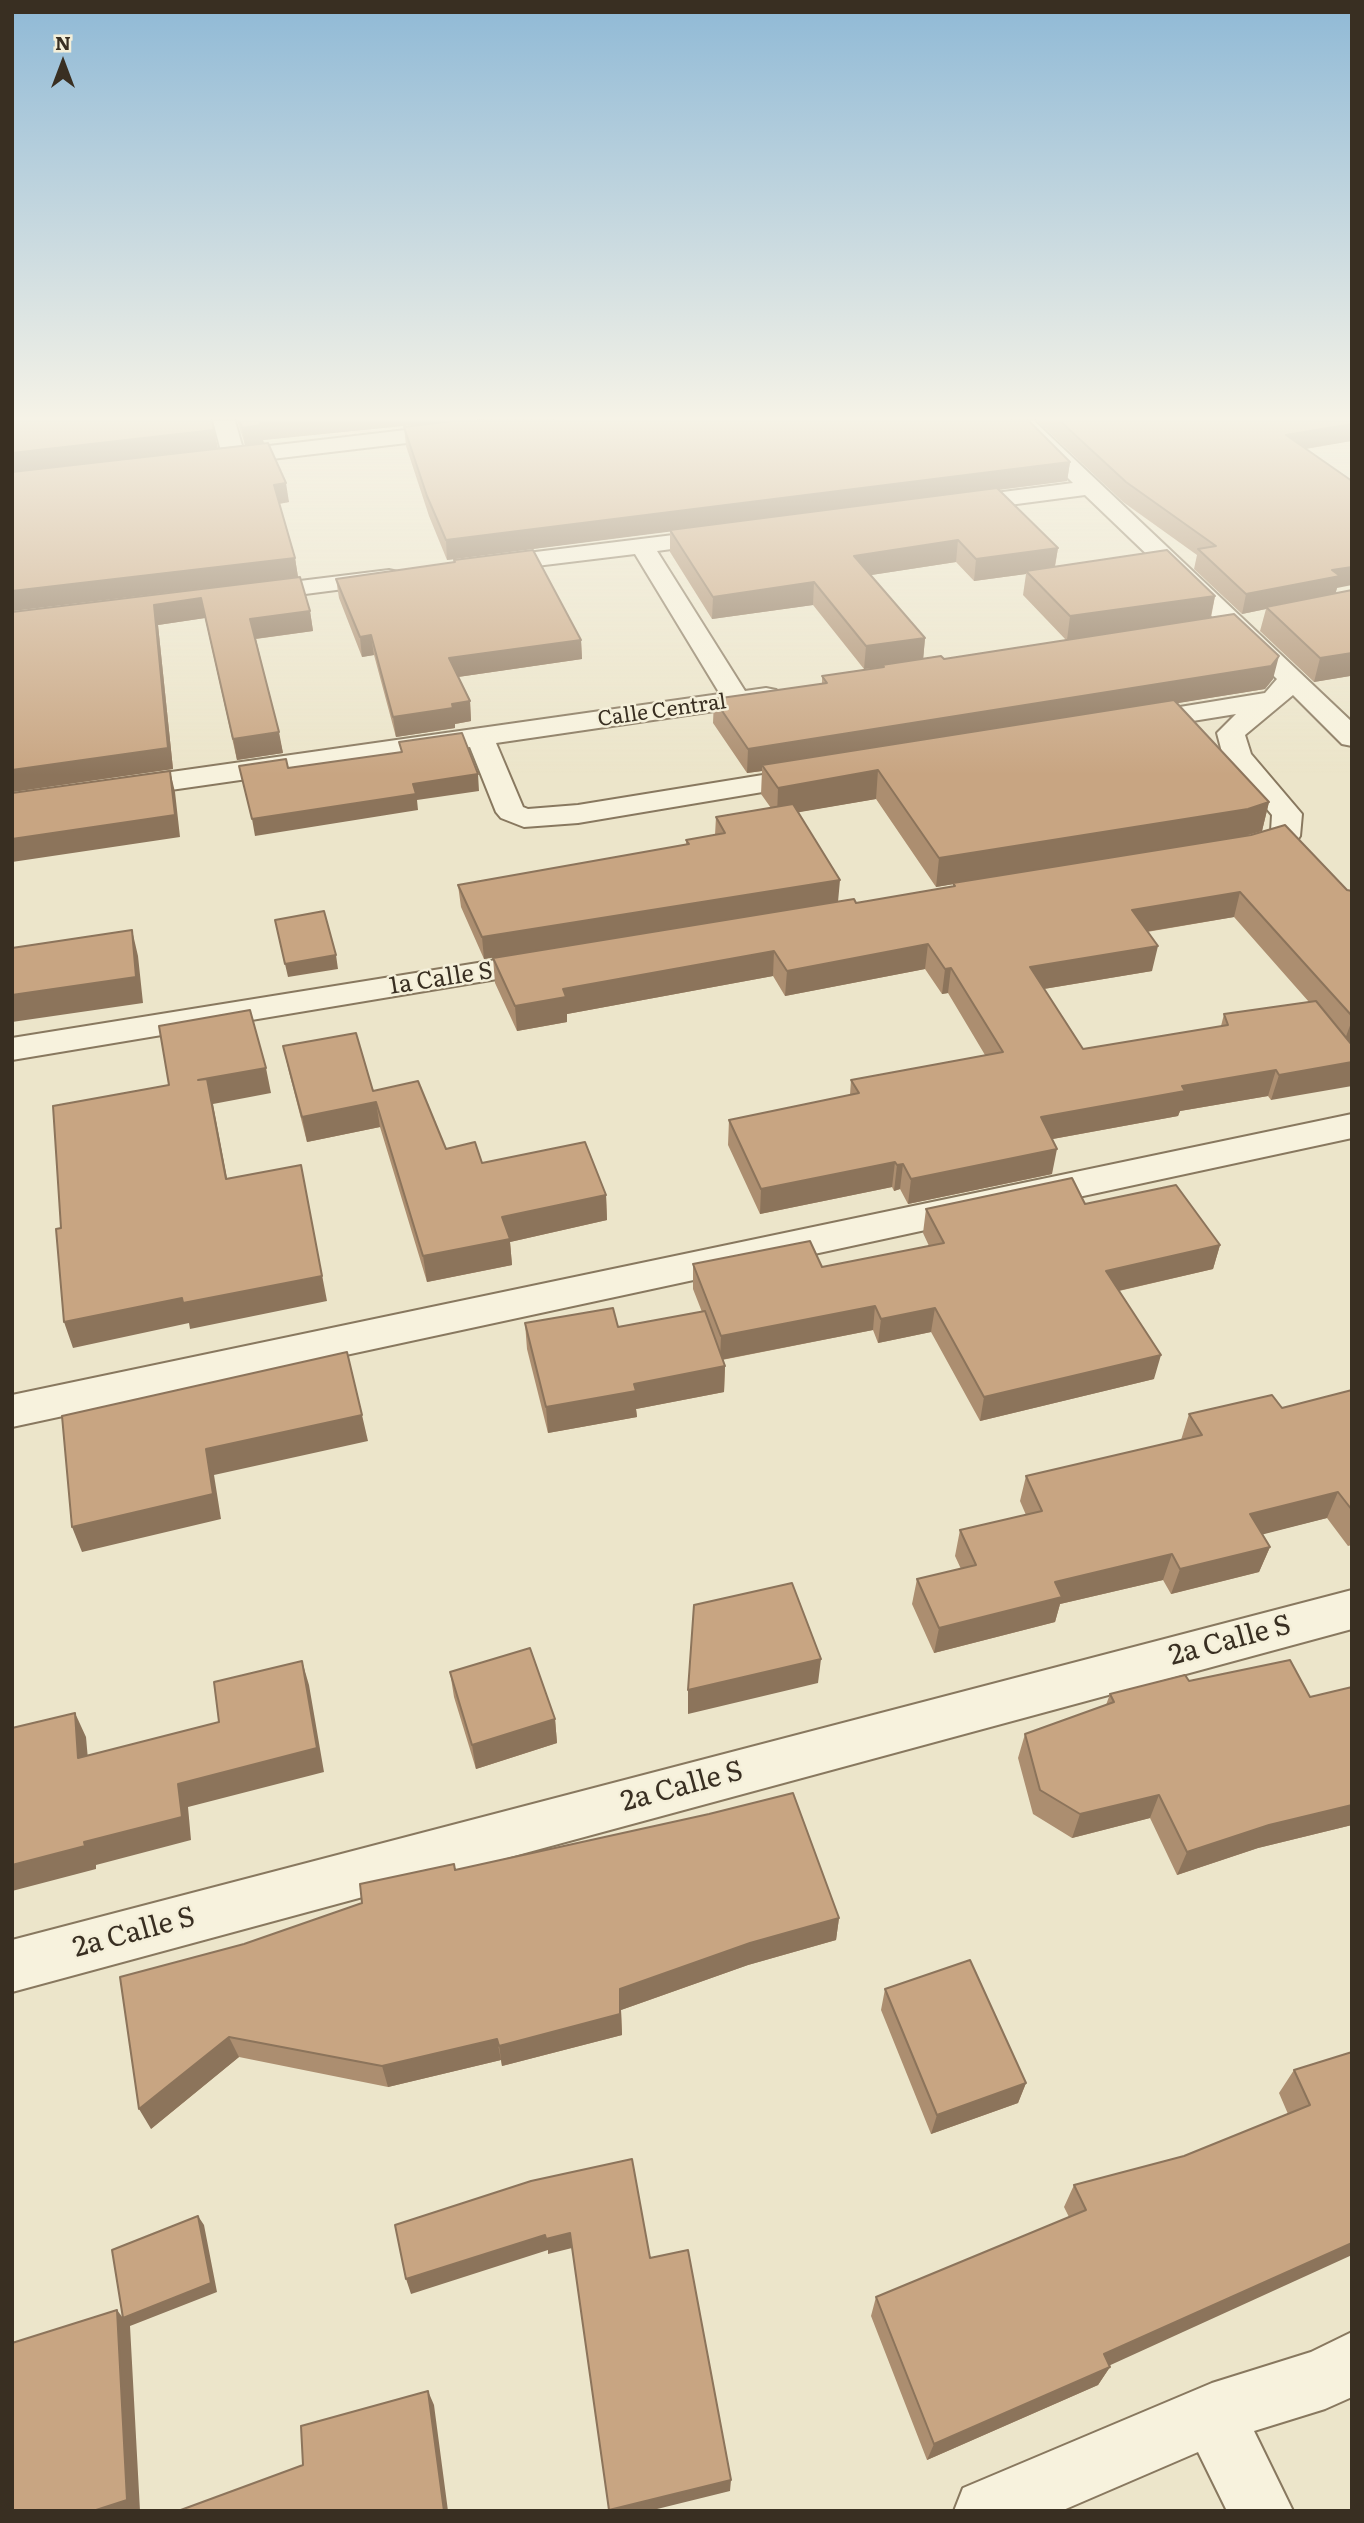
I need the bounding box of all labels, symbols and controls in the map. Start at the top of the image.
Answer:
north arrow [28,28,98,98]
text: N [55,28,71,56]
street label: Calle Central [596,689,728,733]
street label: 1a Calle S [387,957,495,1001]
street label: 2a Calle S [1165,1609,1295,1673]
street label: 2a Calle S [617,1755,747,1819]
street label: 2a Calle S [69,1901,199,1965]

